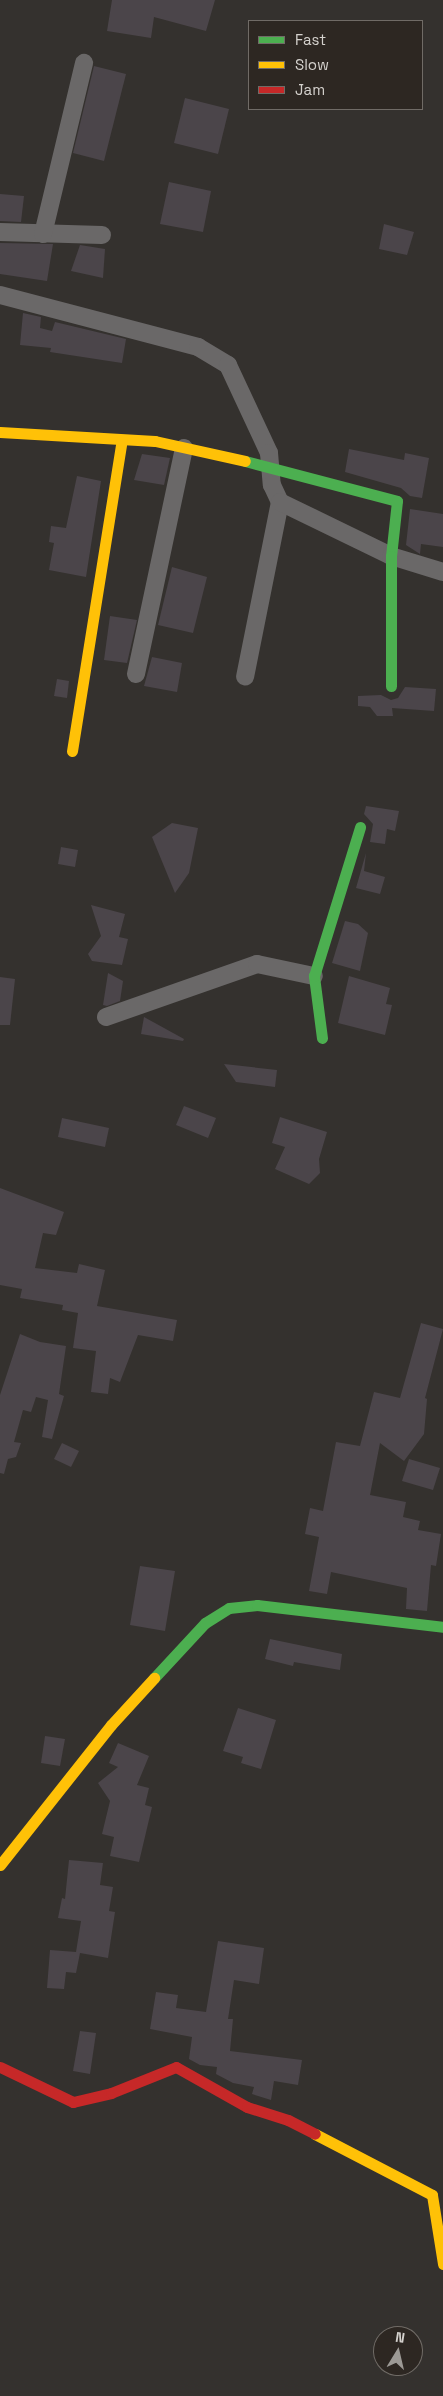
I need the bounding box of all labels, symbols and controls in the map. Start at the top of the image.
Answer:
legend [248,20,423,110]
text: Fast [295,30,326,49]
text: Slow [295,55,329,74]
text: Jam [295,80,325,99]
north arrow [373,2326,423,2376]
text: N [394,2328,406,2347]

